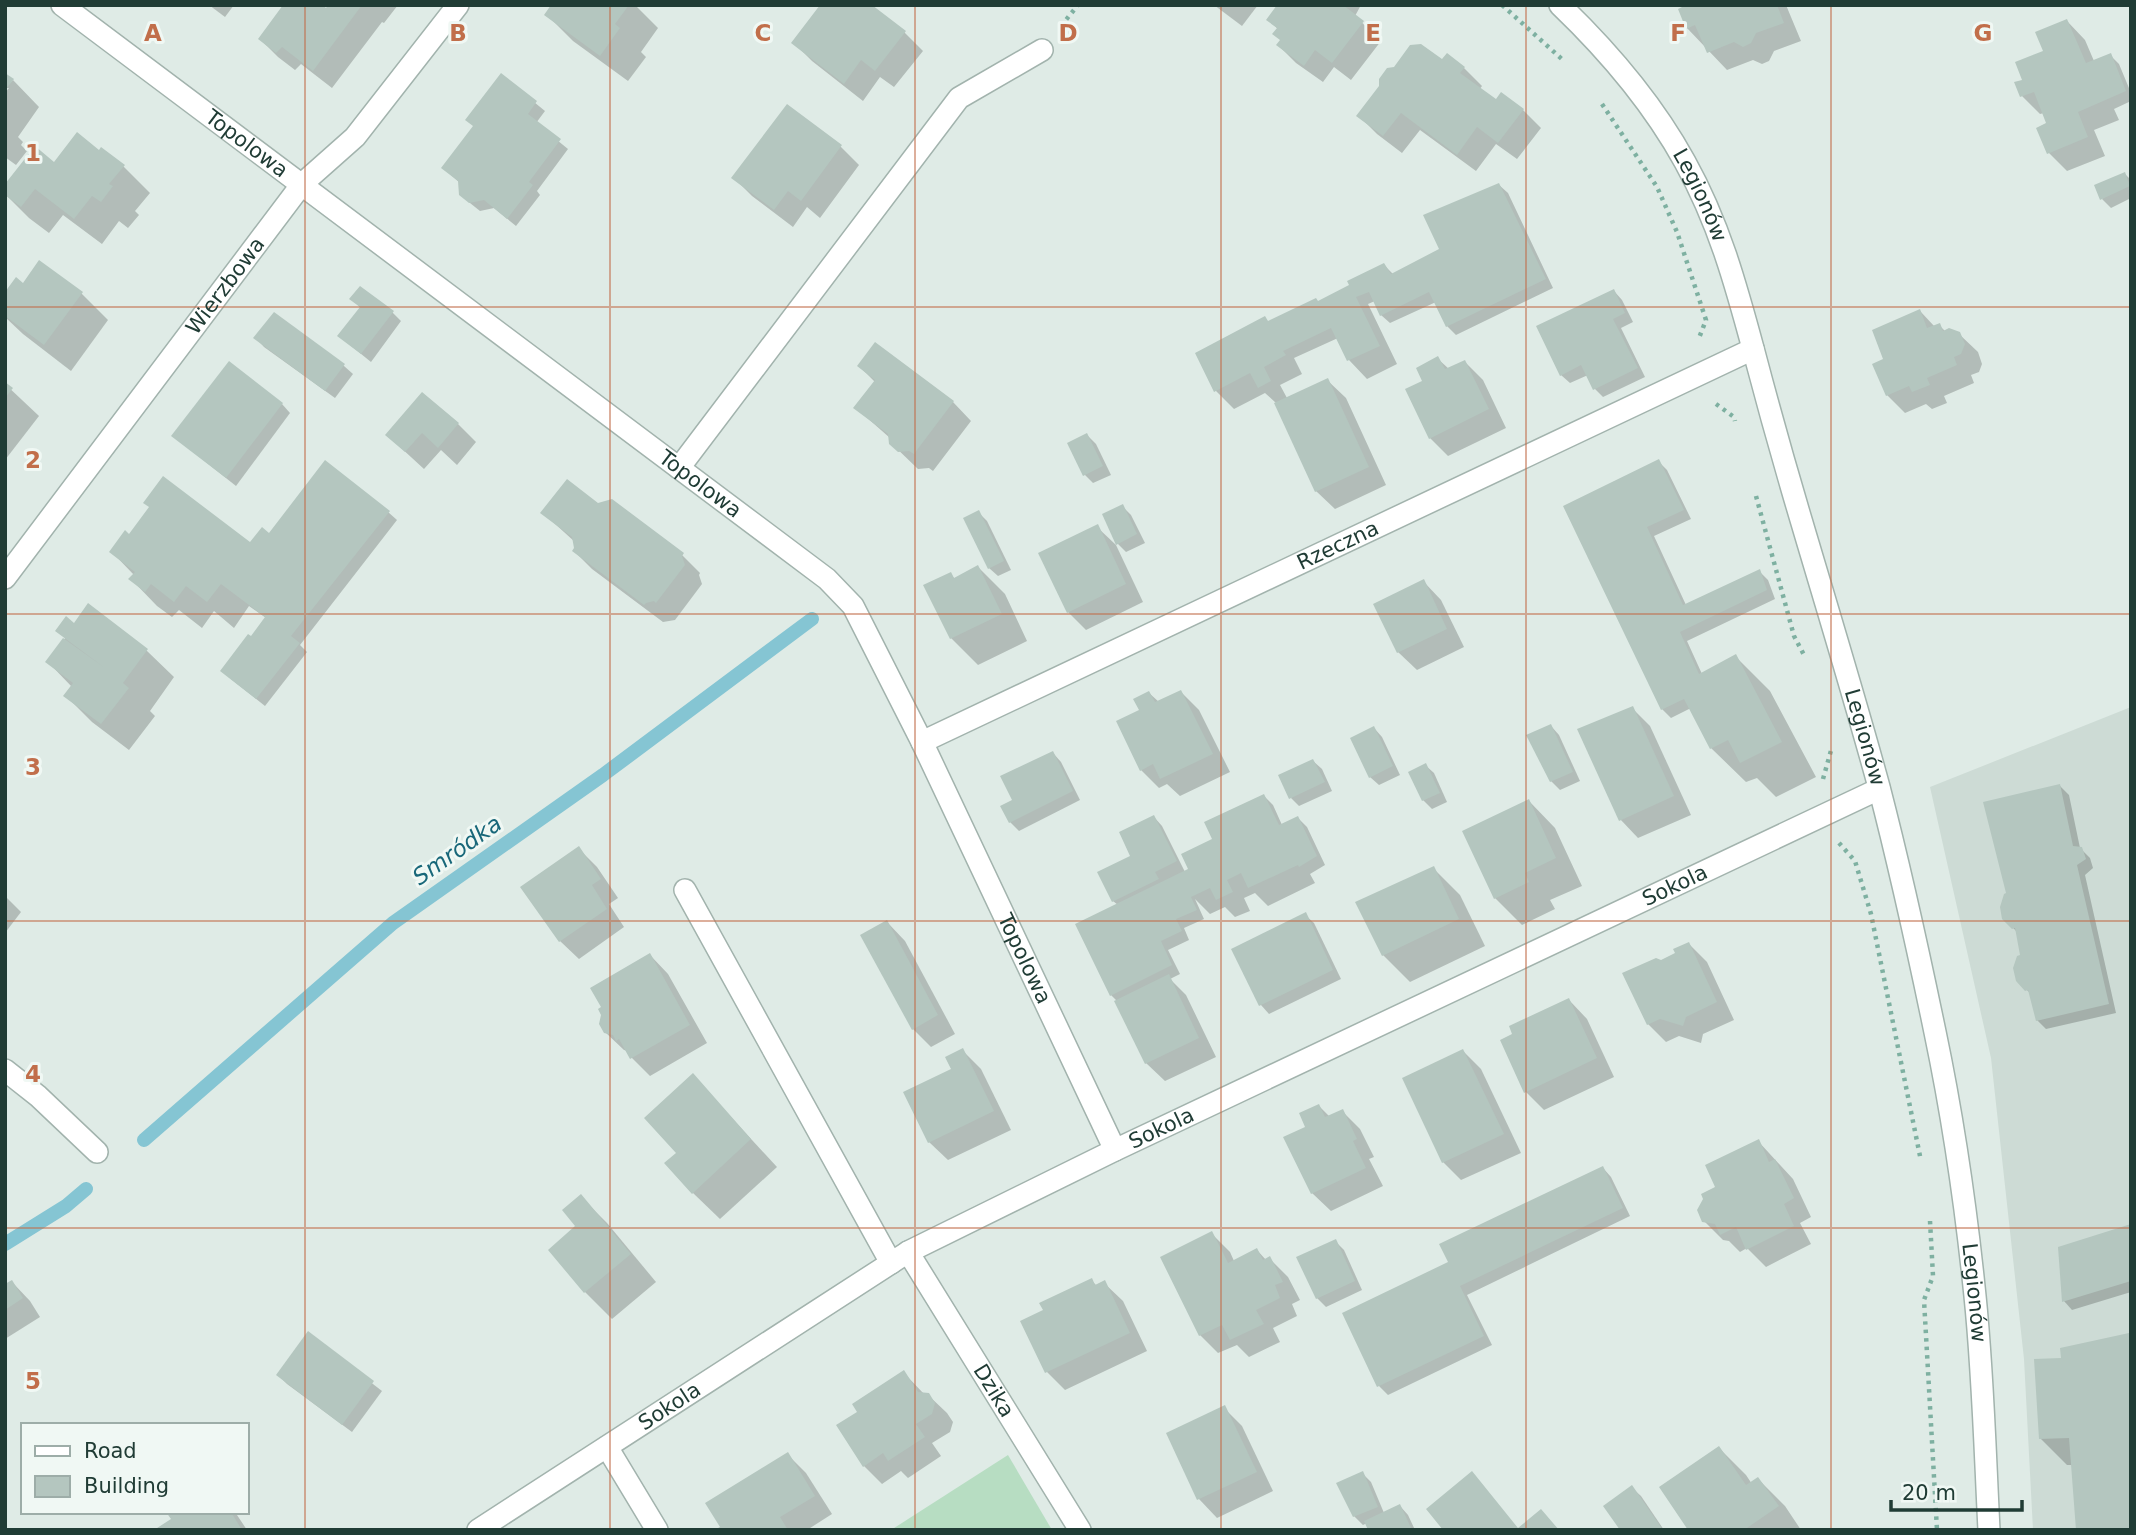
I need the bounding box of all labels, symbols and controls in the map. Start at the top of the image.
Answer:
text: A [144,20,162,46]
text: B [449,20,467,46]
text: C [755,20,771,46]
text: D [1058,20,1078,46]
text: E [1365,20,1381,46]
text: F [1670,20,1686,46]
text: G [1974,20,1992,46]
street label: Topolowa [200,104,293,182]
text: 1 [25,140,41,166]
street label: Legionów [1668,144,1732,245]
street label: Wierzbowa [181,233,270,339]
street label: Topolowa [653,445,746,523]
text: 2 [25,447,41,473]
street label: Rzeczna [1293,516,1382,575]
street label: Legionów [1840,686,1890,788]
text: 3 [25,754,41,780]
water label: Smródka [408,810,506,890]
street label: Sokola [1638,860,1711,911]
street label: Topolowa [992,909,1056,1008]
text: 4 [25,1061,41,1087]
street label: Sokola [1125,1102,1198,1154]
street label: Legionów [1957,1242,1991,1343]
street label: Dzika [968,1360,1019,1421]
text: 5 [25,1368,41,1394]
street label: Sokola [634,1377,705,1435]
legend [21,1423,248,1514]
text: Road [84,1439,137,1463]
scale bar [1891,1468,2022,1512]
text: Building [84,1474,169,1498]
text: 20 m [1902,1481,1956,1505]

